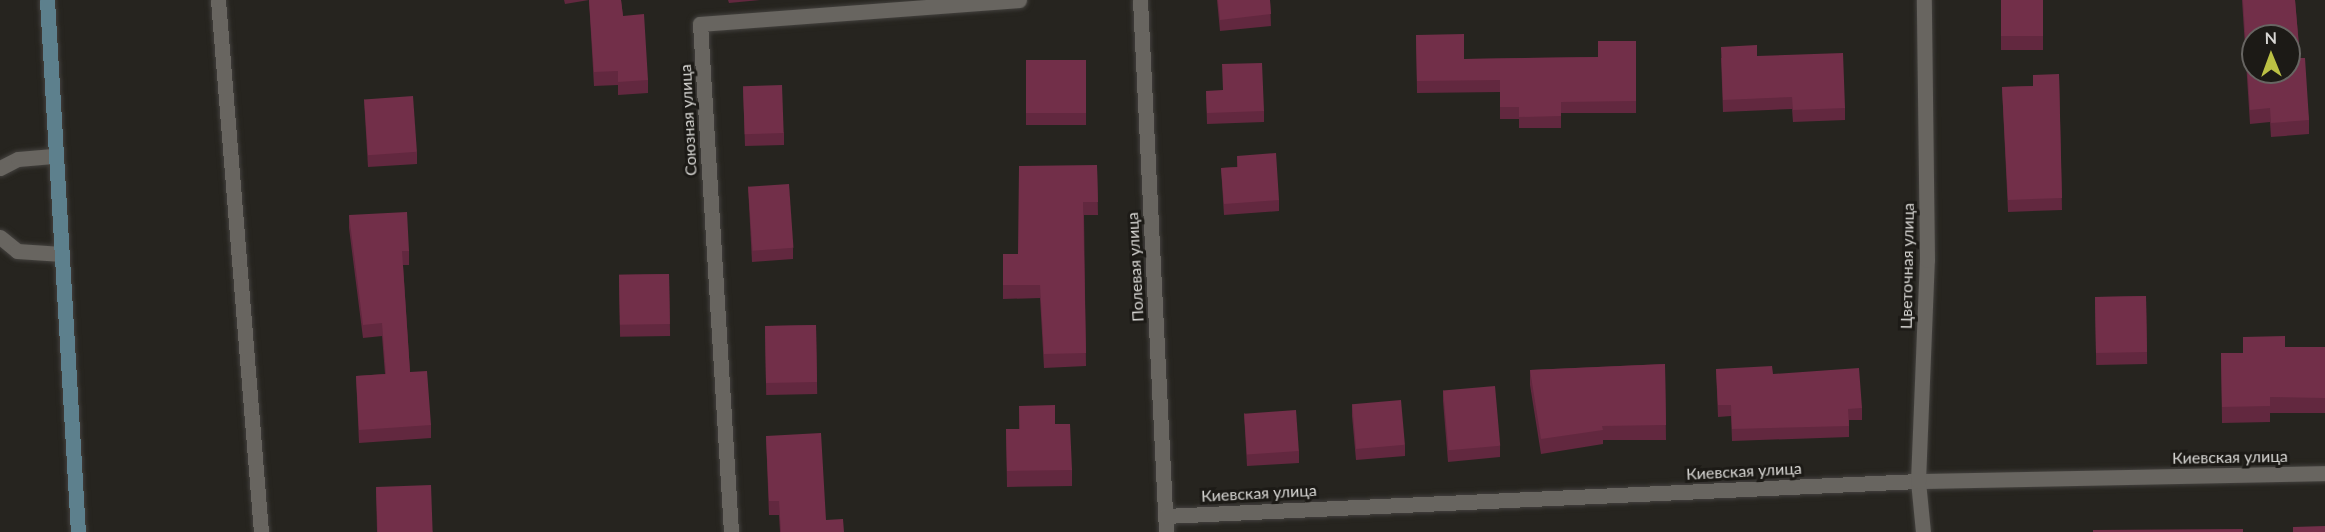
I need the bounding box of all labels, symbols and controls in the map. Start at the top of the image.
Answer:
north arrow [2241,24,2301,84]
text: N [2264,28,2277,47]
street label: Союзная улица [675,64,701,176]
street label: Цветочная улица [1896,203,1918,329]
street label: Полевая улица [1123,212,1147,322]
street label: Киевская улица [2172,446,2288,468]
street label: Киевская улица [1686,458,1802,484]
street label: Киевская улица [1201,480,1317,506]

